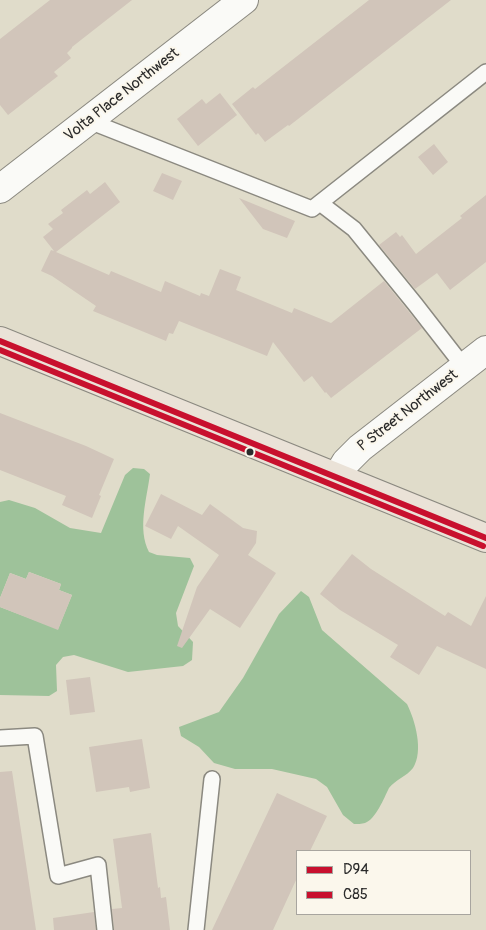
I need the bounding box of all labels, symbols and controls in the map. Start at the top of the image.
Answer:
street label: Volta Place Northwest [61,45,183,145]
street label: P Street Northwest [354,366,462,456]
unlabelled marker [245,447,255,457]
legend [296,850,471,915]
text: D94 [343,860,369,879]
text: C85 [343,885,368,904]

